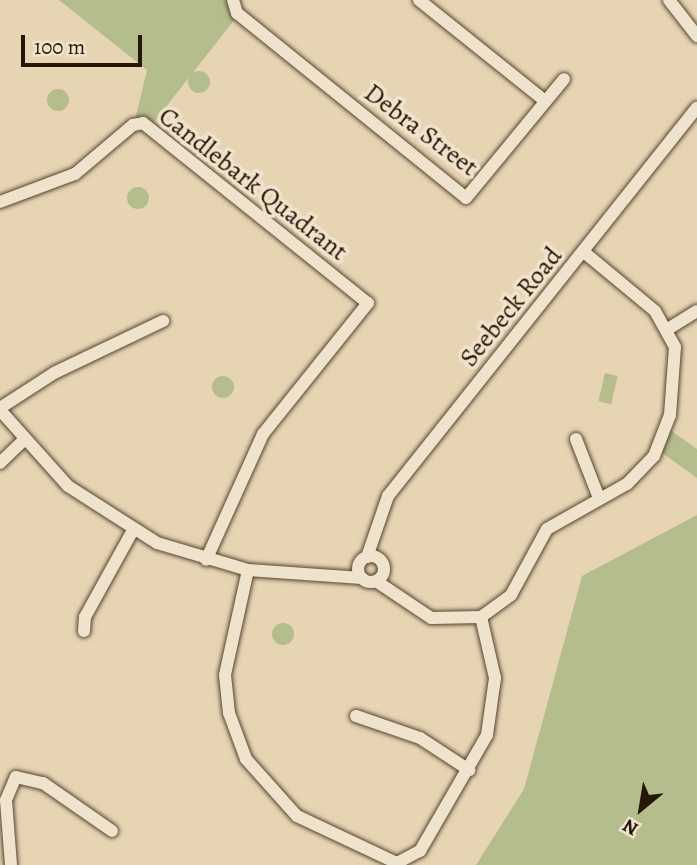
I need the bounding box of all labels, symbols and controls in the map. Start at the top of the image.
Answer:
scale bar [24,21,145,65]
text: 100 m [34,33,85,61]
street label: Debra Street [358,77,484,183]
street label: Candlebark Quadrant [152,101,354,267]
street label: Seebeck Road [453,241,569,373]
north arrow [606,774,676,844]
text: N [618,812,643,842]

